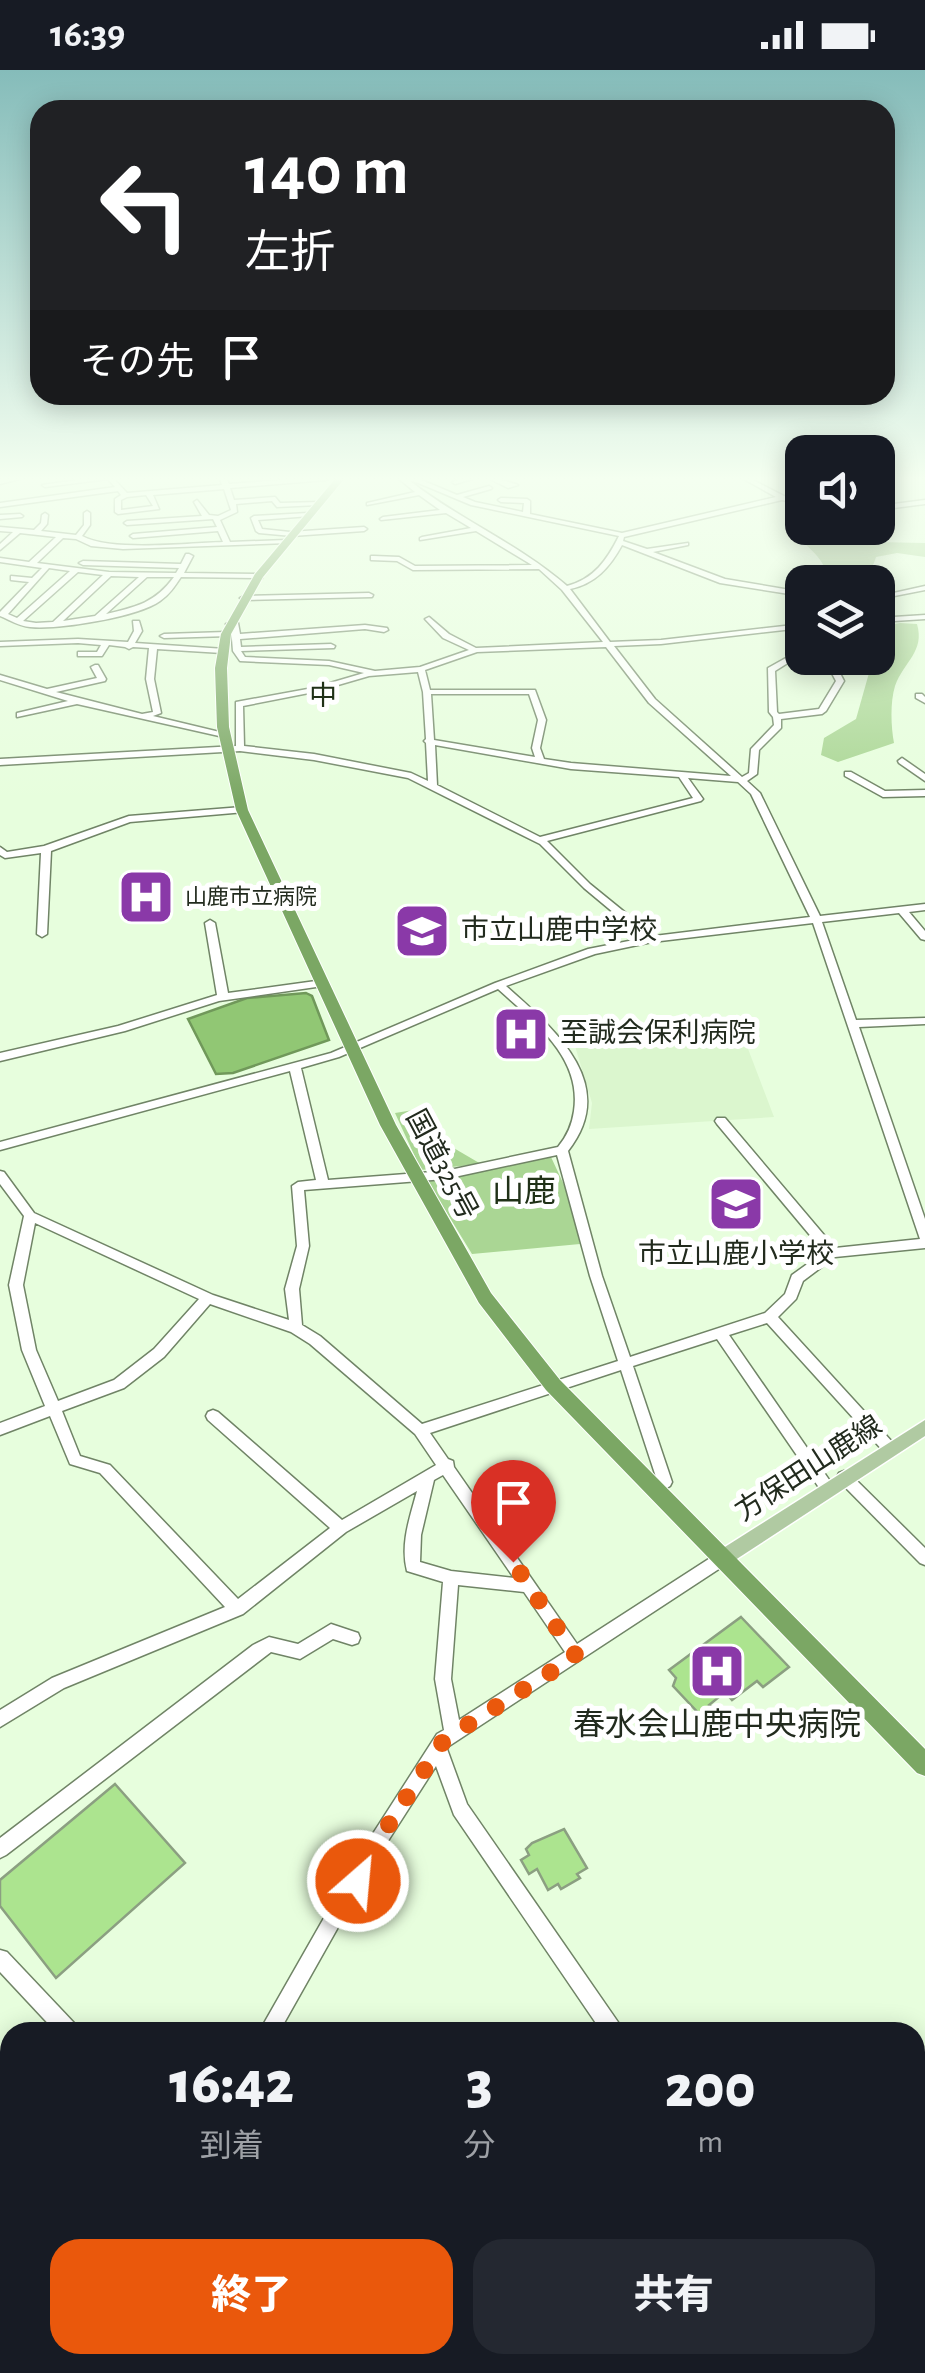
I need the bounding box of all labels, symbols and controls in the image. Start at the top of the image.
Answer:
text: 16:39 [50,16,125,54]
text: 140 m [245,137,409,207]
icon: left [80,140,210,270]
text: 左折 [245,231,335,276]
icon: arrive [214,330,269,385]
text: その先 [80,344,194,382]
map controls [785,435,895,675]
button: sound [785,435,895,545]
button: layers [785,565,895,675]
district label: 中 [309,681,337,711]
hospital icon: 山鹿市立病院 [116,867,176,927]
place label: 山鹿市立病院 [185,885,317,908]
school or university icon: 市立山鹿中学校 [392,901,452,961]
place label: 市立山鹿中学校 [461,915,657,945]
hospital icon: 至誠会保利病院 [491,1004,551,1064]
place label: 至誠会保利病院 [560,1018,756,1048]
street label: 国道325号 [400,1105,483,1225]
school or university icon: 市立山鹿小学校 [706,1174,766,1234]
district label: 山鹿 [492,1175,556,1208]
place label: 市立山鹿小学校 [638,1239,834,1269]
street label: 方保田山鹿線 [730,1410,887,1526]
pin [471,1460,556,1563]
icon: arrive [486,1475,541,1530]
hospital icon: 春水会山鹿中央病院 [687,1641,747,1701]
place label: 春水会山鹿中央病院 [573,1707,861,1741]
position arrow [306,1829,410,1933]
text: 16:42 [169,2054,294,2114]
text: 3 [466,2054,493,2114]
text: 200 [665,2058,756,2118]
text: m [697,2126,723,2158]
text: 到着 [200,2130,264,2162]
text: 分 [463,2130,495,2162]
button: 終了 [50,2239,453,2354]
button: 共有 [473,2239,875,2354]

